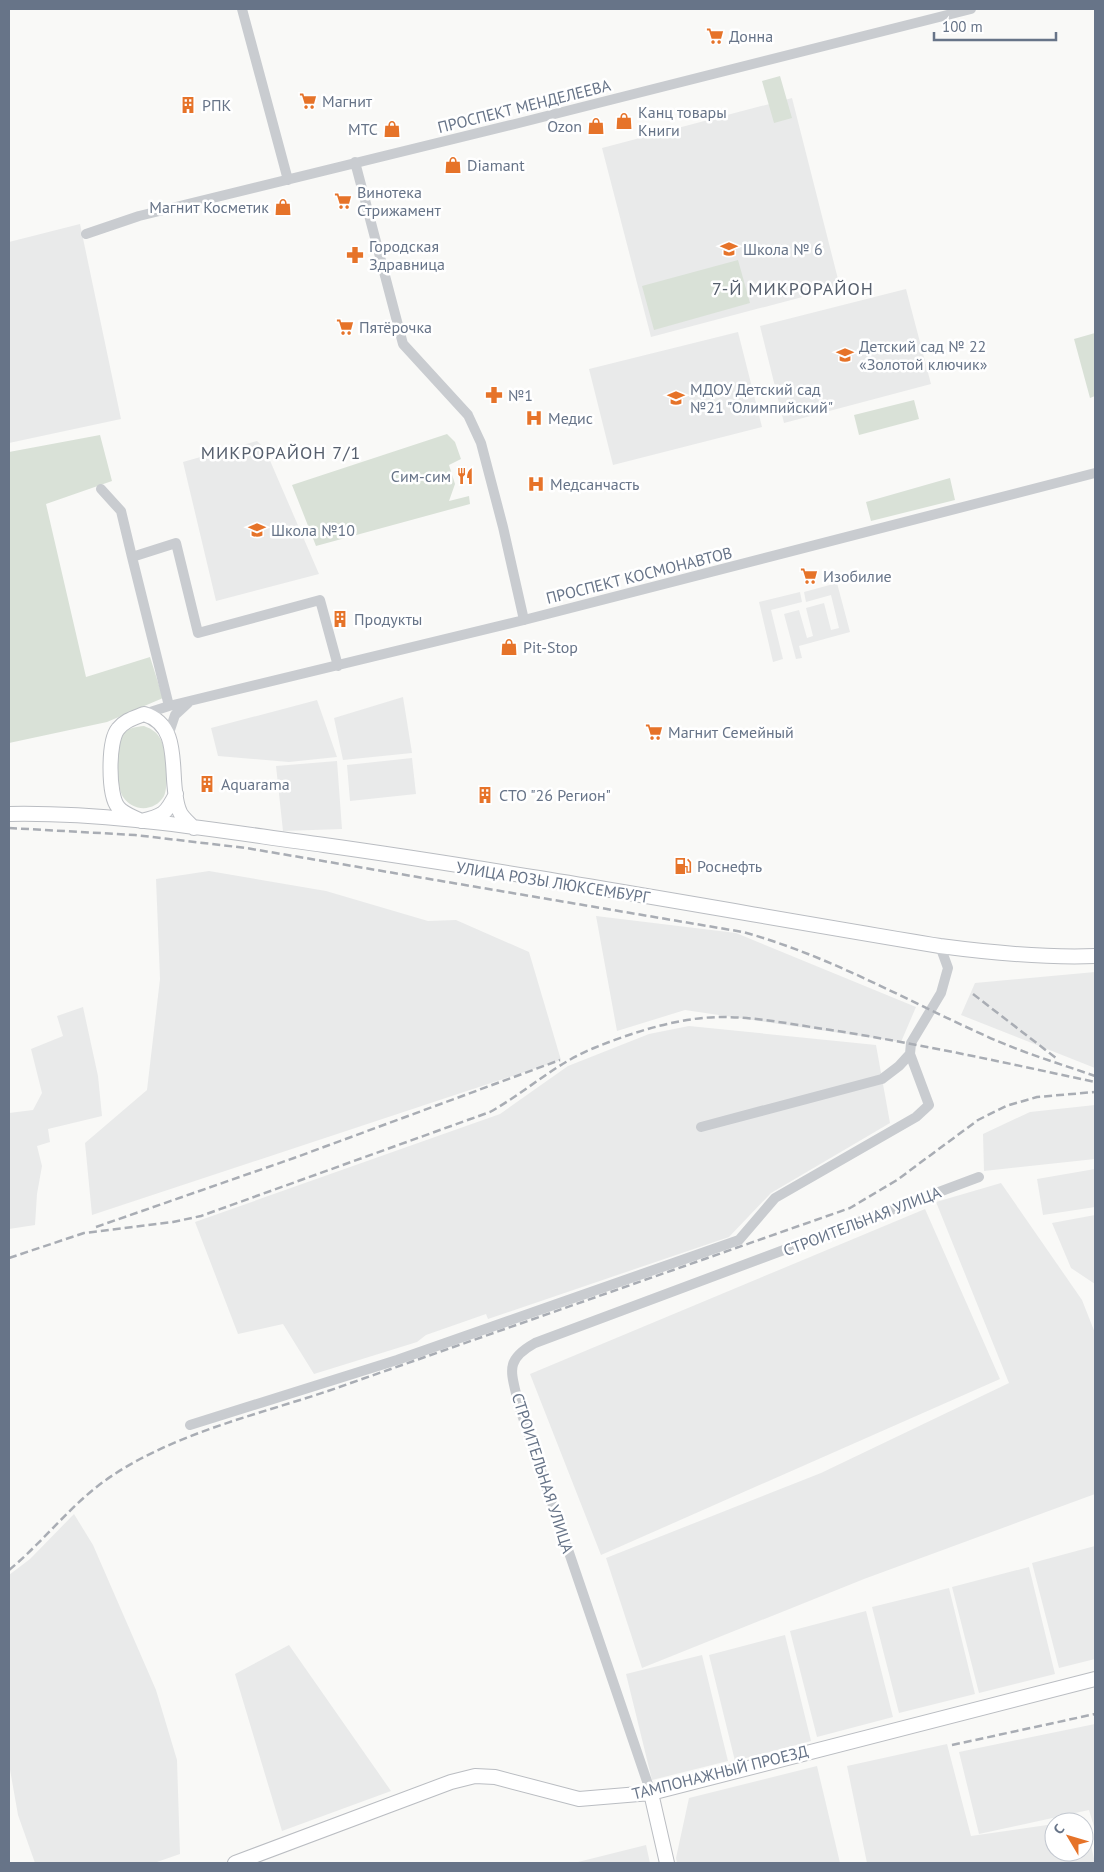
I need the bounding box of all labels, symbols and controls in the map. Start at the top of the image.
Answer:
scale bar [934,10,1056,42]
text: 100 m [942,17,983,36]
supermarket icon: Донна [705,26,725,46]
place label: Донна [729,26,773,46]
street label: ПРОСПЕКТ МЕНДЕЛЕЕВА [435,75,613,137]
supermarket icon: Магнит [298,91,318,111]
place label: Магнит [322,91,373,111]
building icon: РПК [178,95,198,115]
place label: РПК [202,95,231,115]
place label: Канц товары Книги [638,102,727,140]
shop icon: Канц товары Книги [614,111,634,131]
place label: Ozon [547,116,582,136]
shop icon: Ozon [586,116,606,136]
place label: МТС [348,119,378,139]
shop icon: МТС [382,119,402,139]
shop icon: Diamant [443,155,463,175]
place label: Diamant [467,155,525,175]
place label: Винотека Стрижамент [357,182,441,220]
supermarket icon: Винотека Стрижамент [333,191,353,211]
place label: Магнит Косметик [149,197,269,217]
shop icon: Магнит Косметик [273,197,293,217]
place label: Городская Здравница [369,236,445,274]
school or university icon: Школа № 6 [719,239,739,259]
place label: Школа № 6 [743,239,823,259]
pharmacy icon: Городская Здравница [345,245,365,265]
district label: 7-Й МИКРОРАЙОН [712,277,874,300]
supermarket icon: Пятёрочка [335,317,355,337]
place label: Пятёрочка [359,317,432,337]
place label: Детский сад № 22 «Золотой ключик» [859,336,988,374]
school or university icon: Детский сад № 22 «Золотой ключик» [835,345,855,365]
place label: МДОУ Детский сад №21 "Олимпийский" [690,379,833,417]
pharmacy icon: №1 [484,385,504,405]
place label: №1 [508,385,533,405]
school or university icon: МДОУ Детский сад №21 "Олимпийский" [666,388,686,408]
hospital icon: Медис [524,408,544,428]
place label: Медис [548,408,593,428]
district label: МИКРОРАЙОН 7/1 [201,441,361,464]
place label: Сим-сим [391,466,451,486]
restaurant icon: Сим-сим [455,466,475,486]
hospital icon: Медсанчасть [526,474,546,494]
place label: Медсанчасть [550,474,639,494]
school or university icon: Школа №10 [247,520,267,540]
place label: Школа №10 [271,520,355,540]
street label: ПРОСПЕКТ КОСМОНАВТОВ [544,542,734,608]
supermarket icon: Изобилие [799,566,819,586]
place label: Изобилие [823,566,892,586]
building icon: Продукты [330,609,350,629]
place label: Продукты [354,609,422,629]
shop icon: Pit-Stop [499,637,519,657]
place label: Pit-Stop [523,637,578,657]
supermarket icon: Магнит Семейный [644,722,664,742]
place label: Магнит Семейный [668,722,794,742]
building icon: Aquarama [197,774,217,794]
place label: Aquarama [221,774,290,794]
building icon: СТО "26 Регион" [475,785,495,805]
place label: СТО "26 Регион" [499,785,611,805]
fuel station icon: Роснефть [673,856,693,876]
place label: Роснефть [697,856,762,876]
street label: УЛИЦА РОЗЫ ЛЮКСЕМБУРГ [455,857,652,907]
street label: СТРОИТЕЛЬНАЯ УЛИЦА [780,1181,944,1260]
street label: СТРОИТЕЛЬНАЯ УЛИЦА [508,1390,579,1556]
street label: ТАМПОНАЖНЫЙ ПРОЕЗД [630,1740,810,1804]
north arrow [1044,1812,1094,1862]
text: С [1049,1820,1068,1838]

